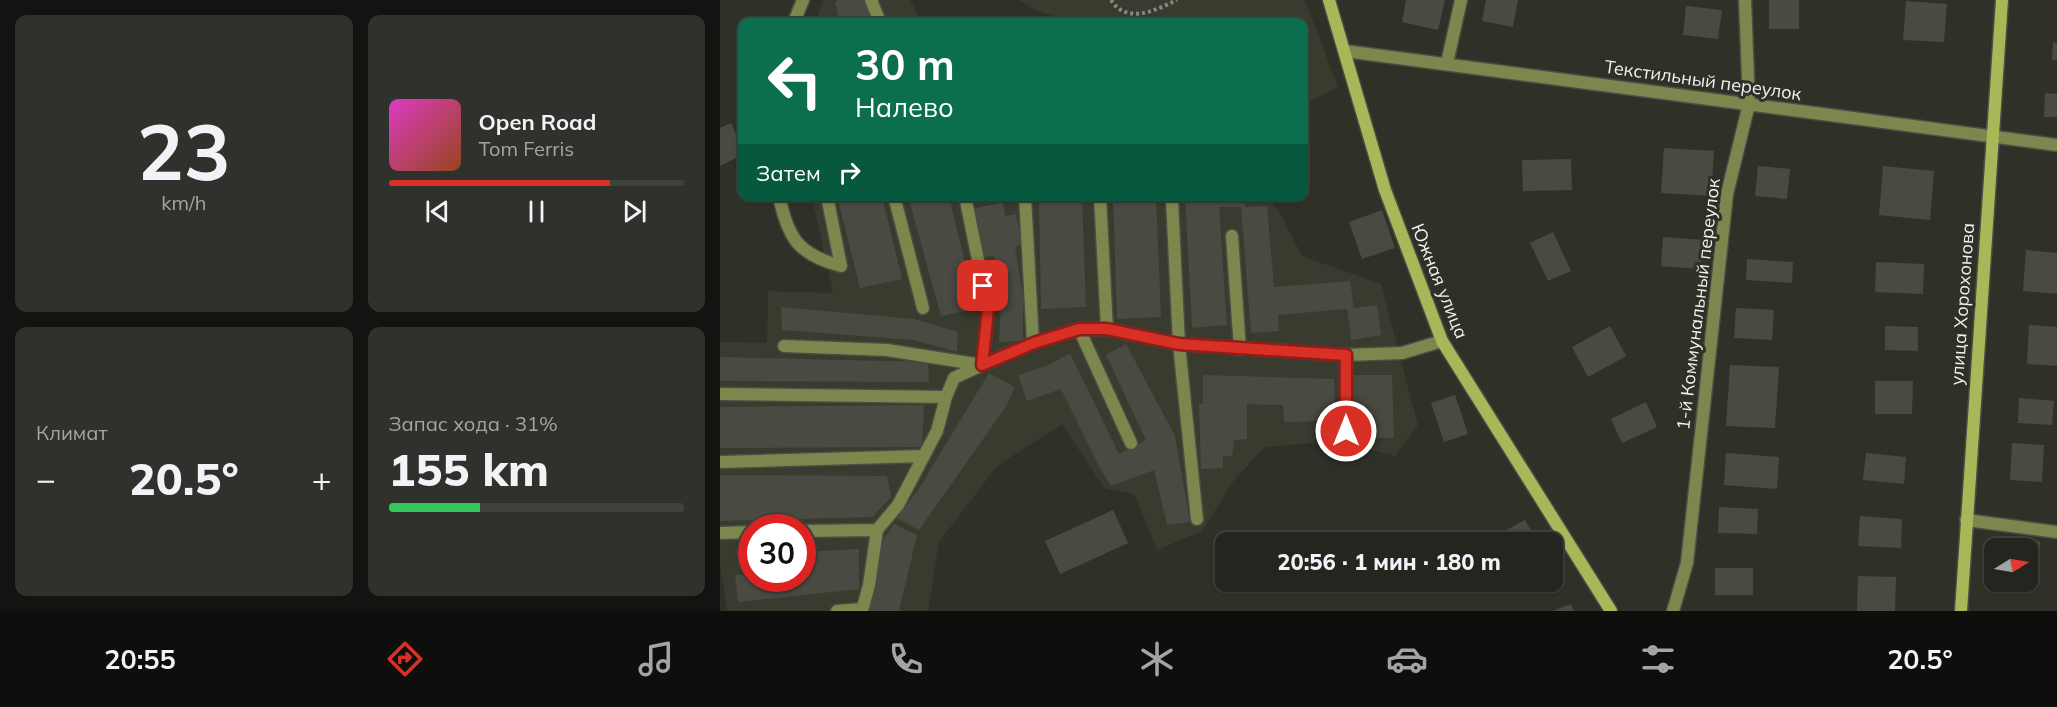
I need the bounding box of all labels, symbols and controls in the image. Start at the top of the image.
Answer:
text: 30 m [855,38,955,91]
icon: left [756,42,834,120]
street label: Текстильный переулок [1603,55,1803,105]
text: Налево [855,90,954,124]
text: 23 [137,102,231,200]
text: Open Road [479,108,596,136]
text: Tom Ferris [479,136,574,161]
icon: right [833,156,866,189]
text: Затем [756,159,821,187]
street label: 1-й Коммунальный переулок [1671,177,1725,431]
text: km/h [161,190,206,215]
icon: previous [421,195,454,228]
icon: pause [520,195,553,228]
icon: next [618,195,651,228]
street label: Южная улица [1406,220,1474,342]
street label: улица Хорохонова [1945,222,1979,386]
pin [957,260,1008,311]
icon: arrive [966,269,999,302]
position arrow [1314,399,1378,463]
text: Запас хода · 31% [389,411,558,436]
text: Климат [36,420,108,445]
text: 155 km [389,441,549,497]
text: 20.5° [129,450,239,506]
text: − [36,458,56,499]
text: + [312,458,331,499]
speed limit sign: 30 [738,514,816,592]
north arrow [1984,538,2038,592]
map controls [1984,538,2038,592]
text: 20:56 · 1 мин · 180 m [1277,548,1501,576]
icon: directions [384,638,426,680]
icon: music [635,638,677,680]
icon: phone [885,638,927,680]
icon: climate [1136,638,1178,680]
icon: car [1386,638,1428,680]
icon: filters [1637,638,1679,680]
text: 20:55 [104,642,176,676]
text: 20.5° [1887,642,1953,676]

